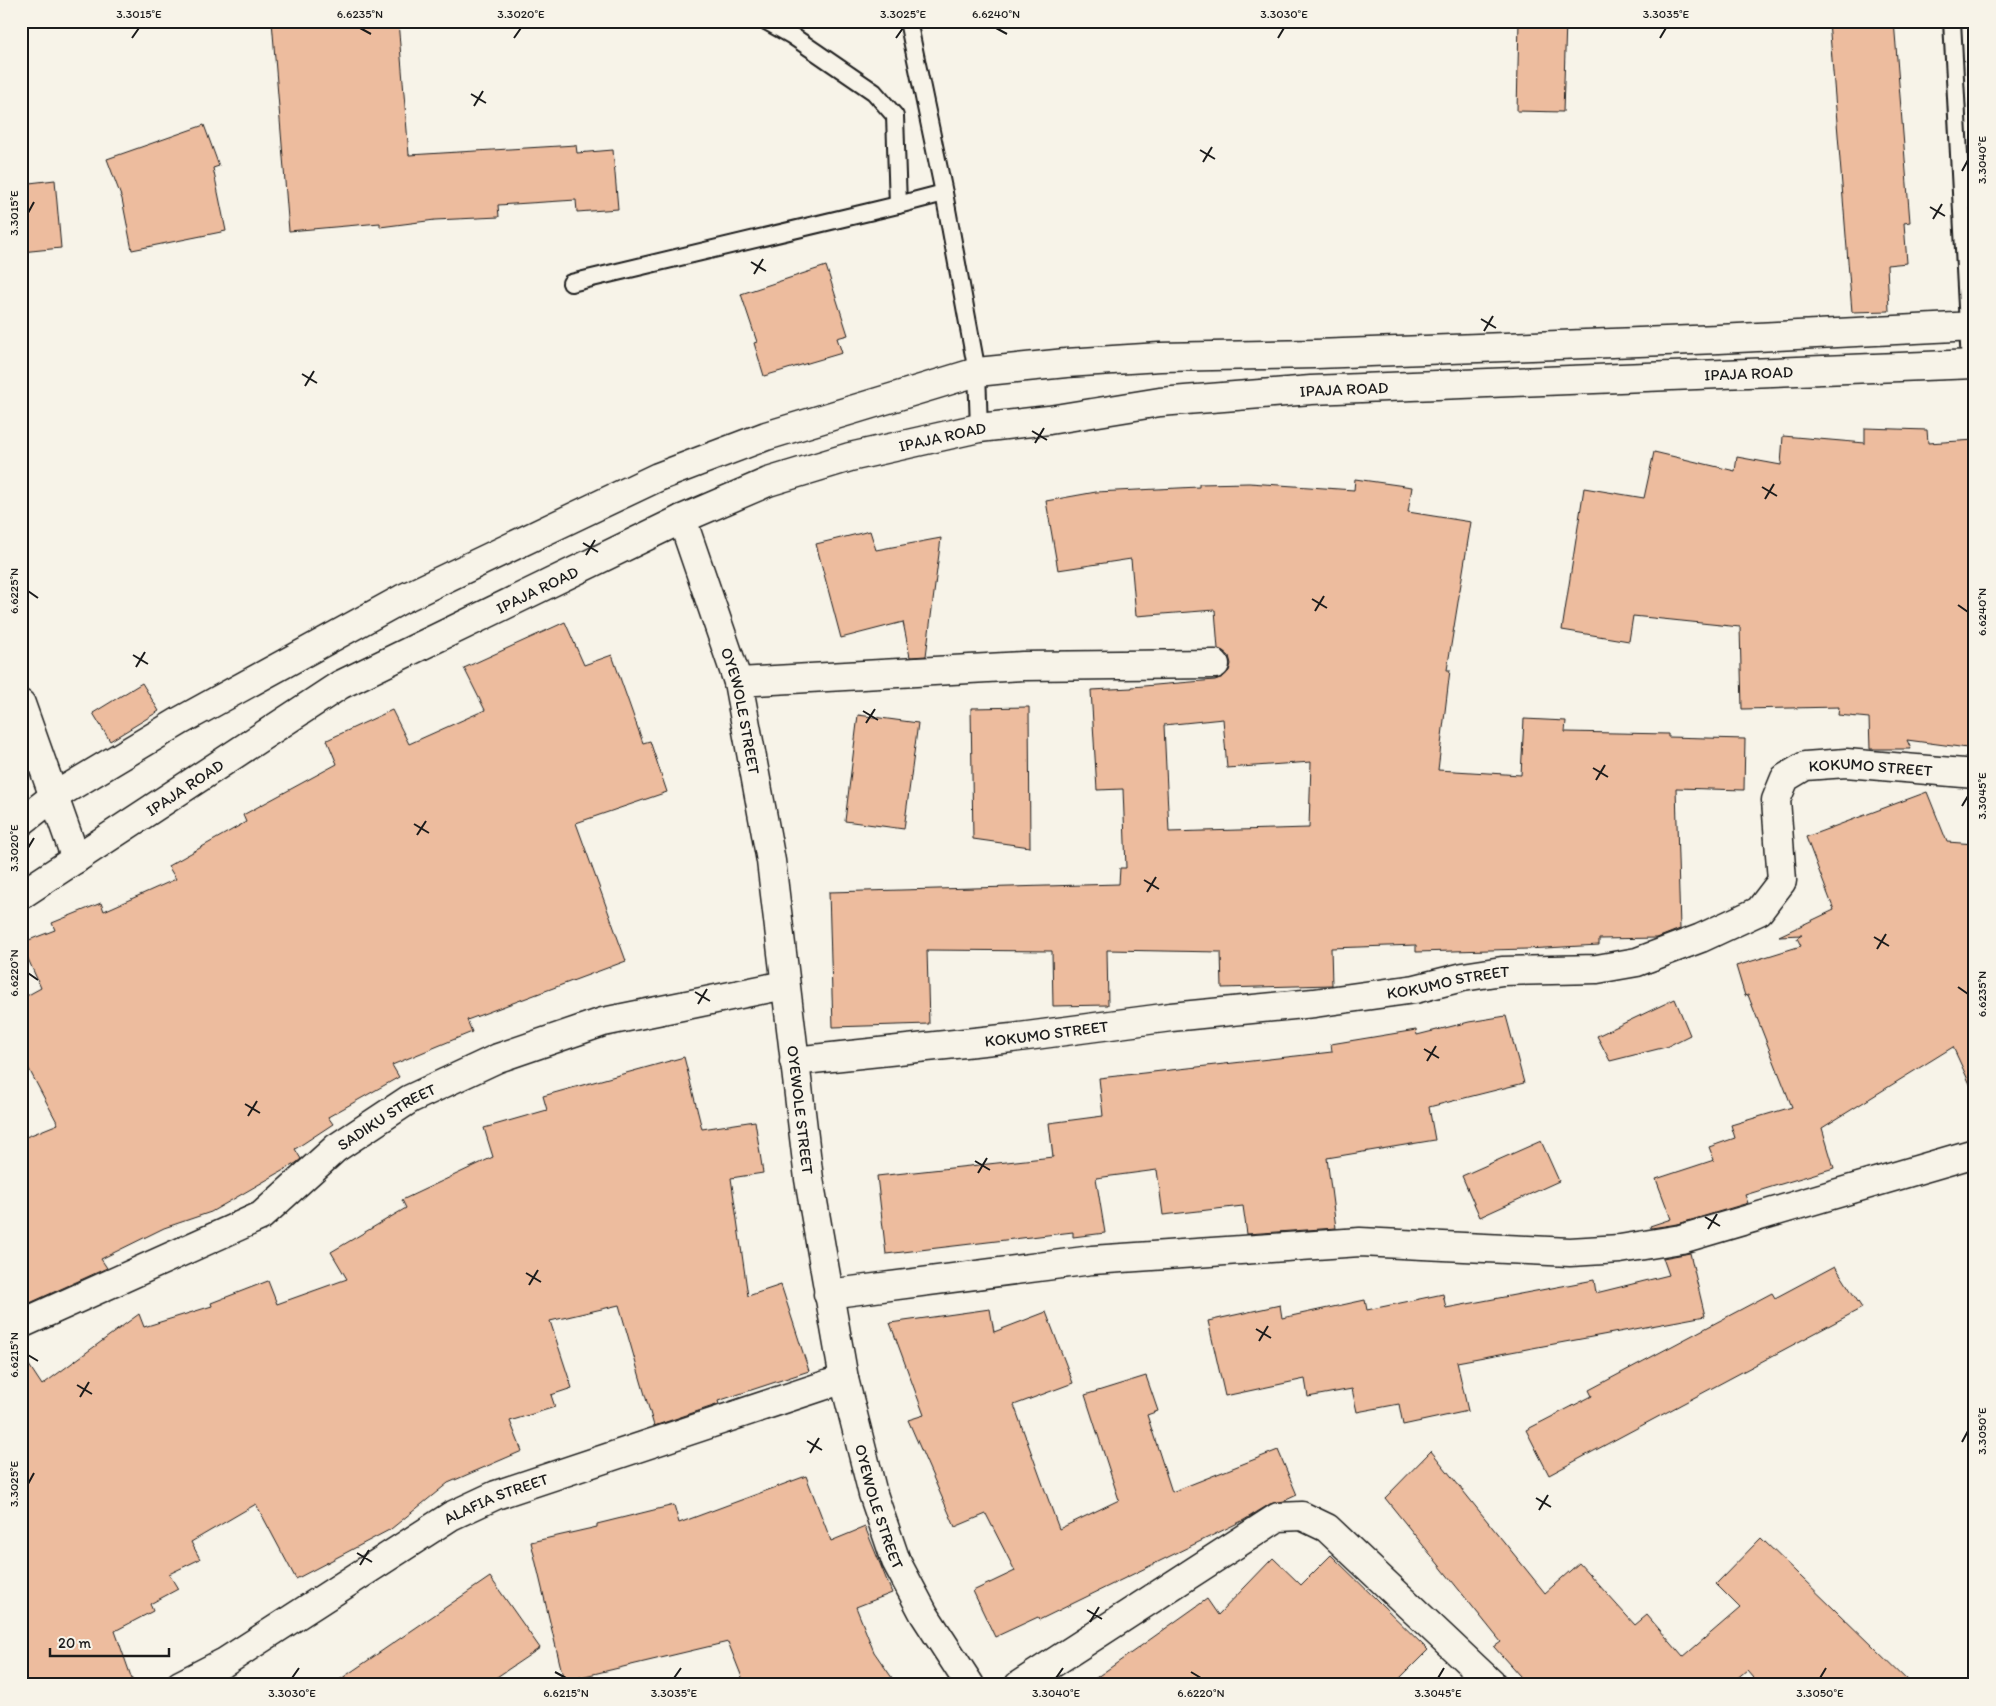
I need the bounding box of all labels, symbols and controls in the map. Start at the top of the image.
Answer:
text: 3.3015°E [116,7,162,21]
text: 6.6235°N [337,7,383,21]
text: 3.3020°E [497,7,545,21]
text: 3.3025°E [880,7,926,21]
text: 6.6240°N [972,7,1020,21]
text: 3.3030°E [1260,7,1308,21]
text: 3.3035°E [1643,7,1690,21]
text: 3.3040°E [1975,136,1989,184]
text: 3.3015°E [7,190,21,236]
street label: IPAJA ROAD [1704,362,1794,385]
street label: IPAJA ROAD [1299,378,1389,401]
street label: IPAJA ROAD [897,418,987,456]
street label: IPAJA ROAD [493,562,582,618]
text: 6.6225°N [7,568,21,614]
text: 6.6240°N [1975,588,1989,636]
street label: OYEWOLE STREET [717,645,764,776]
street label: KOKUMO STREET [1808,754,1933,780]
street label: IPAJA ROAD [143,755,228,820]
text: 3.3045°E [1975,772,1989,820]
text: 3.3020°E [7,824,21,872]
text: 6.6220°N [7,949,21,997]
street label: KOKUMO STREET [1386,962,1509,1003]
text: 6.6235°N [1975,971,1989,1017]
street label: KOKUMO STREET [984,1016,1110,1051]
street label: OYEWOLE STREET [783,1044,817,1176]
street label: SADIKU STREET [334,1079,439,1155]
text: 6.6215°N [7,1332,21,1378]
text: 3.3050°E [1975,1407,1989,1455]
street label: OYEWOLE STREET [851,1442,908,1573]
text: 3.3025°E [7,1461,21,1507]
street label: ALAFIA STREET [440,1469,551,1528]
scale bar [50,1626,169,1658]
text: 20 m [58,1634,92,1652]
text: 3.3030°E [268,1686,316,1700]
text: 6.6215°N [543,1686,589,1700]
text: 3.3035°E [651,1686,698,1700]
text: 3.3040°E [1032,1686,1080,1700]
text: 6.6220°N [1177,1686,1225,1700]
text: 3.3045°E [1414,1686,1462,1700]
text: 3.3050°E [1796,1686,1844,1700]

